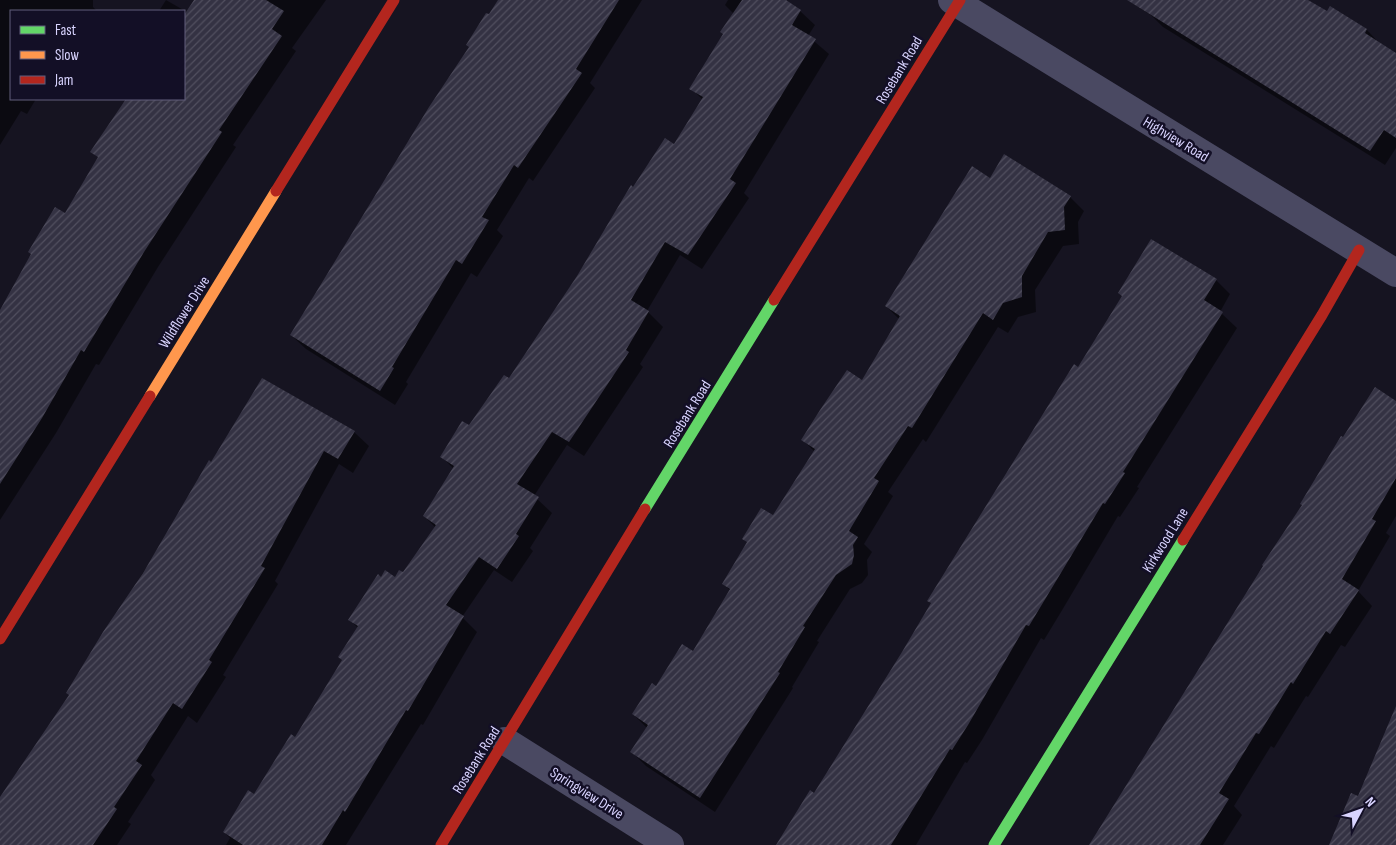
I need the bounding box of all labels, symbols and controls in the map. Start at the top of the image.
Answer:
legend [10,10,185,100]
text: Fast [55,21,77,40]
street label: Rosebank Road [872,33,927,108]
text: Slow [55,46,79,65]
text: Jam [54,71,73,90]
street label: Highview Road [1140,112,1212,166]
street label: Wildflower Drive [155,273,214,352]
street label: Rosebank Road [659,377,716,451]
street label: Kirkwood Lane [1138,504,1193,576]
street label: Rosebank Road [448,723,505,797]
street label: Springview Drive [546,763,627,824]
north arrow [1336,785,1386,835]
text: N [1362,793,1379,810]

